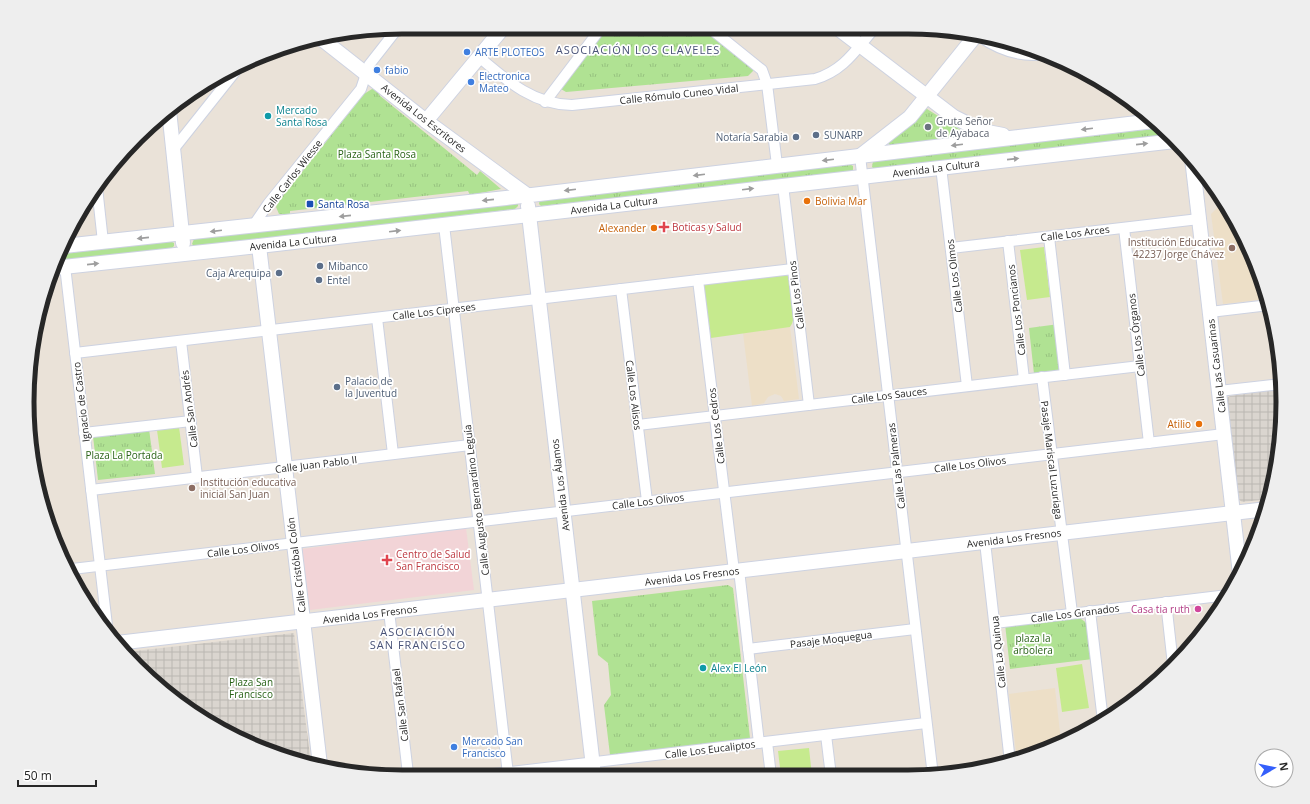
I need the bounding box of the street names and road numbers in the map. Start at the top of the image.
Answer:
street label: Avenida Los Escritores [379,80,470,156]
street label: Calle Rómulo Cuneo Vidal [619,81,739,107]
street label: Calle Carlos Wiesse [259,136,325,216]
street label: Avenida La Cultura [892,156,980,180]
street label: Avenida La Cultura [570,193,658,217]
street label: Calle Los Arces [1040,222,1110,244]
street label: Avenida La Cultura [249,230,337,254]
street label: Calle Los Olmos [943,238,965,314]
street label: Calle Los Pinos [785,260,807,330]
street label: Calle Los Poncianos [1003,263,1029,356]
street label: Calle Los Órganos [1124,292,1148,377]
street label: Calle Los Cipreses [392,299,477,323]
street label: Calle Las Casuarinas [1203,318,1229,414]
street label: Calle Los Alisos [623,359,645,431]
street label: Ignacio de Castro [69,361,93,443]
street label: Calle San Andrés [177,369,201,449]
street label: Calle Los Sauces [850,383,928,407]
street label: Calle Los Cedros [704,387,728,465]
street label: Pasaje Mariscal Luzuriaga [1038,400,1066,520]
street label: Calle Las Palmeras [884,422,908,510]
street label: Calle Augusto Bernardino Leguía [460,424,492,576]
street label: Avenida Los Álamos [547,438,573,532]
street label: Calle Juan Pablo II [274,452,358,476]
street label: Calle Los Olivos [933,453,1007,475]
street label: Calle Los Olivos [611,490,685,512]
street label: Calle Cristóbal Colón [283,516,309,614]
street label: Avenida Los Fresnos [966,525,1062,551]
street label: Calle Los Olivos [206,538,280,560]
street label: Avenida Los Fresnos [644,563,740,589]
street label: Avenida Los Fresnos [322,601,418,627]
street label: Calle Los Granados [1030,601,1120,625]
street label: Calle La Quinua [987,615,1009,689]
street label: Pasaje Moquegua [789,627,873,651]
street label: Calle San Rafael [389,668,411,742]
street label: Calle Los Eucaliptos [664,736,756,762]

